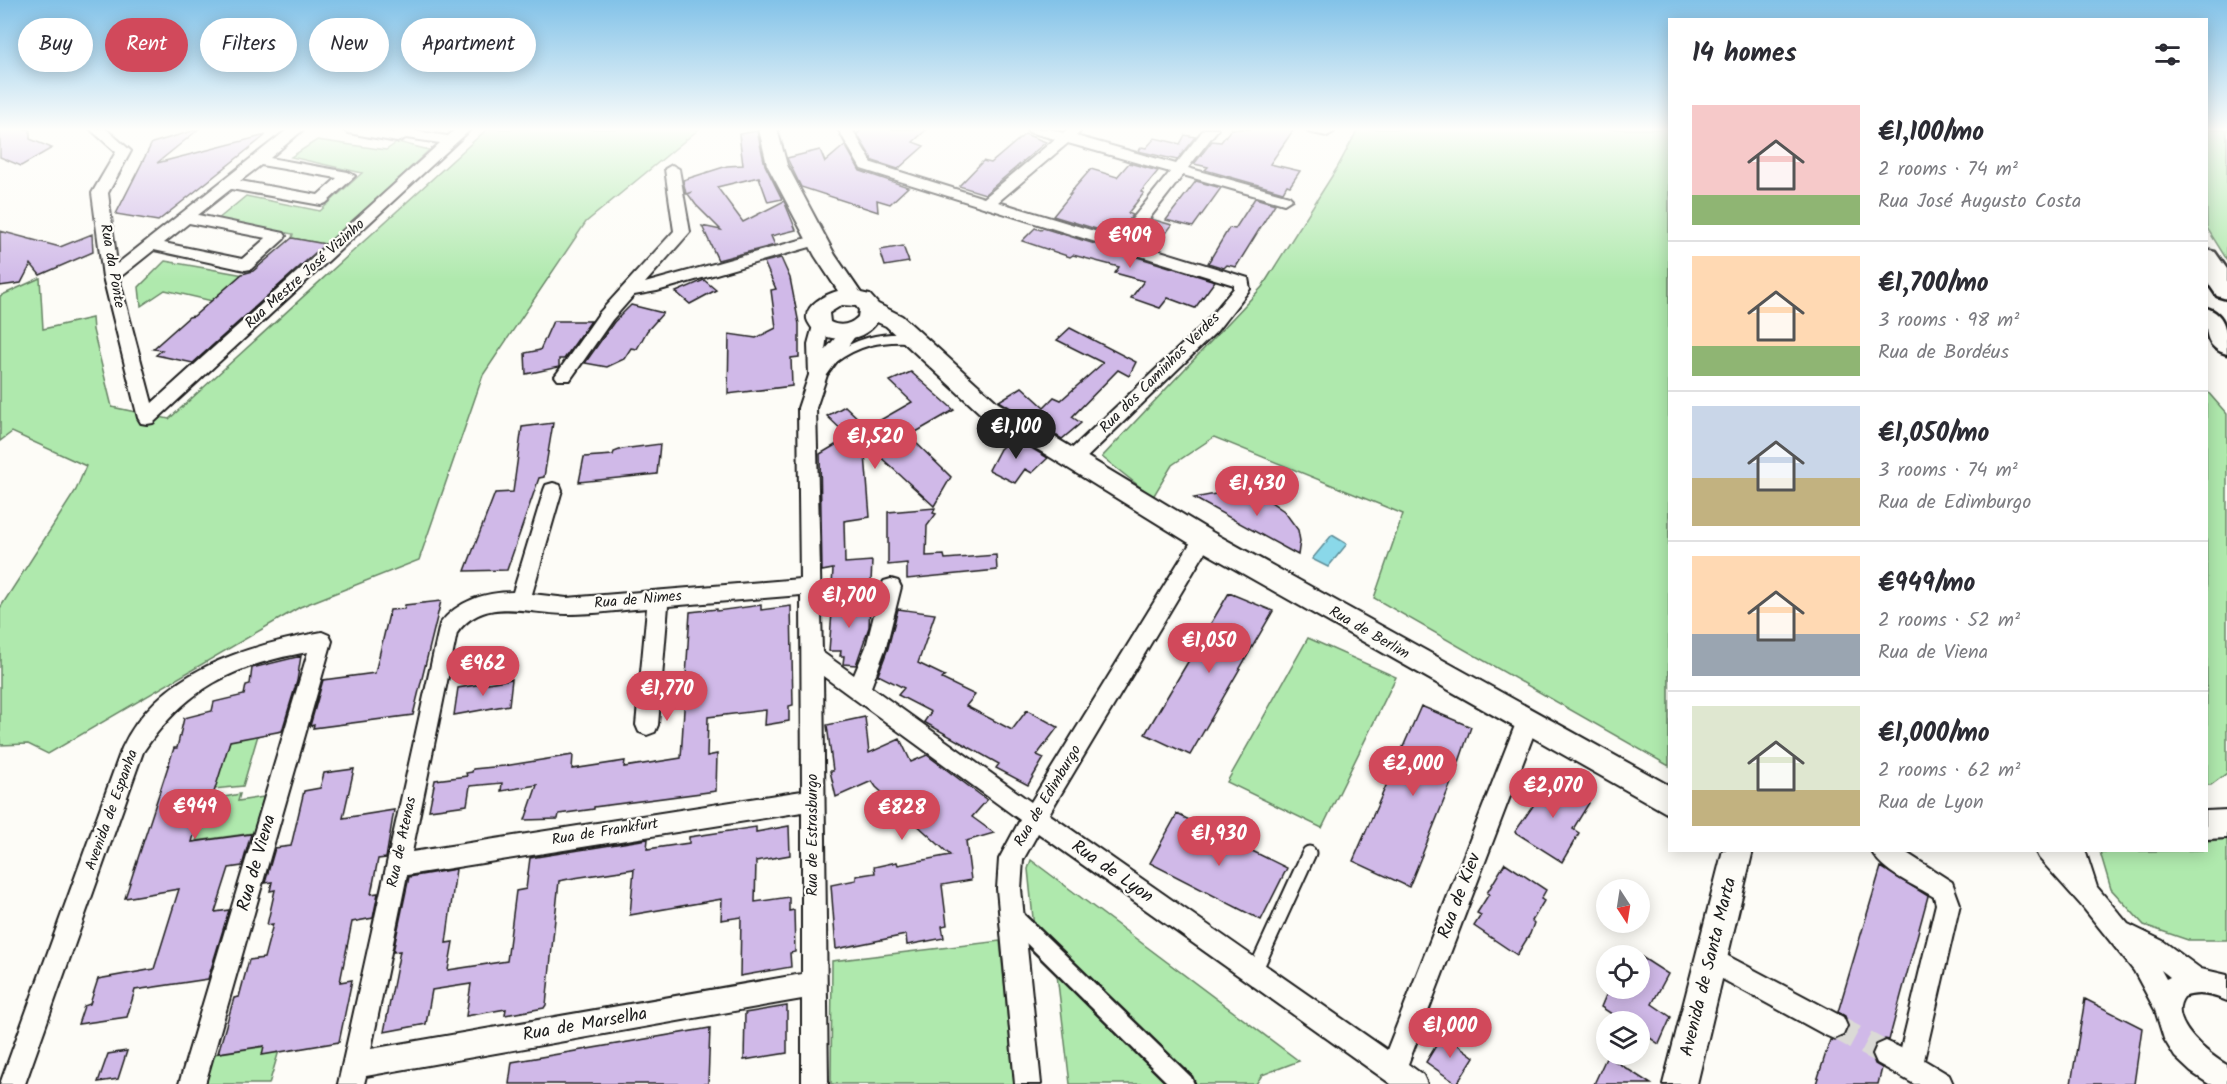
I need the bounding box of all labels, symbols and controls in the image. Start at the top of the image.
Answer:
chip: Buy [18,18,93,72]
chip: Rent [105,18,188,72]
chip: Filters [200,18,297,72]
chip: New [309,18,389,72]
chip: Apartment [401,18,536,72]
text: 14 homes [1692,33,1797,75]
icon: filters [2151,38,2184,71]
text: €1,100/mo [1878,112,1984,154]
icon: home [1740,129,1812,201]
text: 2 rooms · 74 m² [1878,154,2018,186]
text: Rua José Augusto Costa [1878,186,2081,218]
street label: Rua Mestre José Vizinho [239,213,371,335]
pin: €909 [1094,218,1166,269]
text: €909 [1108,221,1152,253]
street label: Rua da Ponte [93,222,131,310]
text: €1,700/mo [1878,263,1989,305]
icon: home [1740,280,1812,352]
text: 3 rooms · 98 m² [1878,305,2019,337]
street label: Rua dos Caminhos Verdes [1094,307,1226,439]
text: Rua de Bordéus [1878,337,2009,369]
pin: €1,100 [967,409,1065,460]
text: €1,100 [991,412,1041,444]
text: €1,050/mo [1878,413,1989,455]
pin: €1,520 [826,419,924,470]
text: €1,520 [847,422,903,454]
icon: home [1740,430,1812,502]
text: 3 rooms · 74 m² [1878,455,2018,487]
pin: €1,430 [1208,466,1306,517]
text: €1,430 [1229,469,1285,501]
text: Rua de Edimburgo [1878,487,2031,519]
text: €949/mo [1878,563,1975,605]
pin: €1,700 [800,578,898,629]
icon: home [1740,580,1812,652]
text: €1,700 [822,581,876,613]
street label: Rua de Nimes [593,584,684,616]
street label: Rua de Berlim [1324,600,1414,666]
text: 2 rooms · 52 m² [1878,605,2020,637]
pin: €1,050 [1160,623,1258,674]
text: €1,050 [1182,626,1236,658]
text: Rua de Viena [1878,637,1988,669]
pin: €962 [447,646,519,697]
text: €962 [460,649,506,681]
pin: €1,770 [618,671,716,722]
text: €1,770 [640,674,694,706]
text: €1,000/mo [1878,713,1990,755]
icon: home [1740,730,1812,802]
street label: Rua de Edimburgo [1008,740,1088,851]
street label: Avenida de Espanha [79,746,145,874]
pin: €2,000 [1364,746,1462,797]
text: €2,000 [1383,749,1443,781]
text: 2 rooms · 62 m² [1878,755,2020,787]
pin: €2,070 [1504,768,1602,819]
text: €2,070 [1523,771,1583,803]
street label: Rua de Estrasburgo [801,773,825,896]
text: Rua de Lyon [1878,787,1984,819]
pin: €949 [159,789,231,840]
pin: €828 [866,790,938,841]
text: €949 [173,792,217,824]
text: €828 [878,793,926,825]
street label: Rua de Atenas [381,794,423,890]
street label: Rua de Viena [229,811,285,915]
street label: Rua de Frankfurt [550,812,660,852]
pin: €1,930 [1170,816,1268,867]
text: €1,930 [1191,819,1247,851]
street label: Rua de Lyon [1065,833,1159,911]
street label: Rua de Kiev [1430,849,1490,943]
street label: Avenida de Santa Marta [1673,874,1745,1060]
north arrow [1596,879,1650,933]
map controls [1596,879,1650,1065]
button: locate [1596,945,1650,999]
street label: Rua de Marselha [520,1000,650,1050]
pin: €1,000 [1401,1008,1499,1059]
text: €1,000 [1423,1011,1477,1043]
button: layers [1596,1011,1650,1065]

